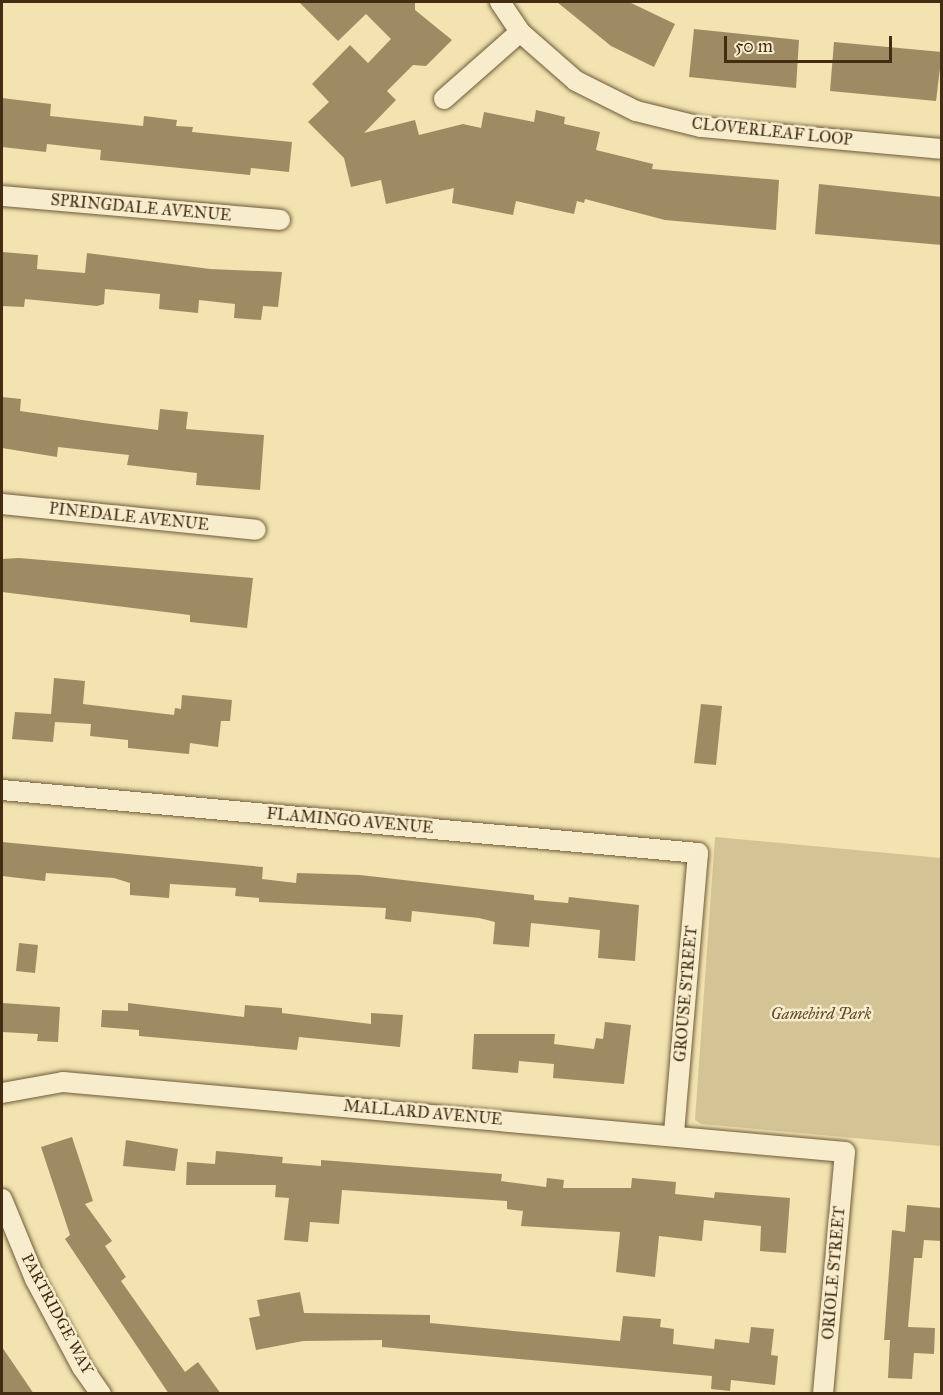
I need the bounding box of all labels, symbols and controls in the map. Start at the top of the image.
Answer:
scale bar [727,24,895,62]
text: 50 m [735,35,773,57]
street label: CLOVERLEAF LOOP [691,114,853,150]
street label: SPRINGDALE AVENUE [50,191,232,225]
street label: PINEDALE AVENUE [48,499,210,535]
street label: FLAMINGO AVENUE [266,804,434,838]
street label: GROUSE STREET [670,925,702,1063]
park label: Gamebird Park [771,1004,871,1024]
street label: MALLARD AVENUE [343,1096,503,1130]
street label: ORIOLE STREET [819,1205,849,1341]
street label: PARTRIDGE WAY [17,1250,97,1378]

